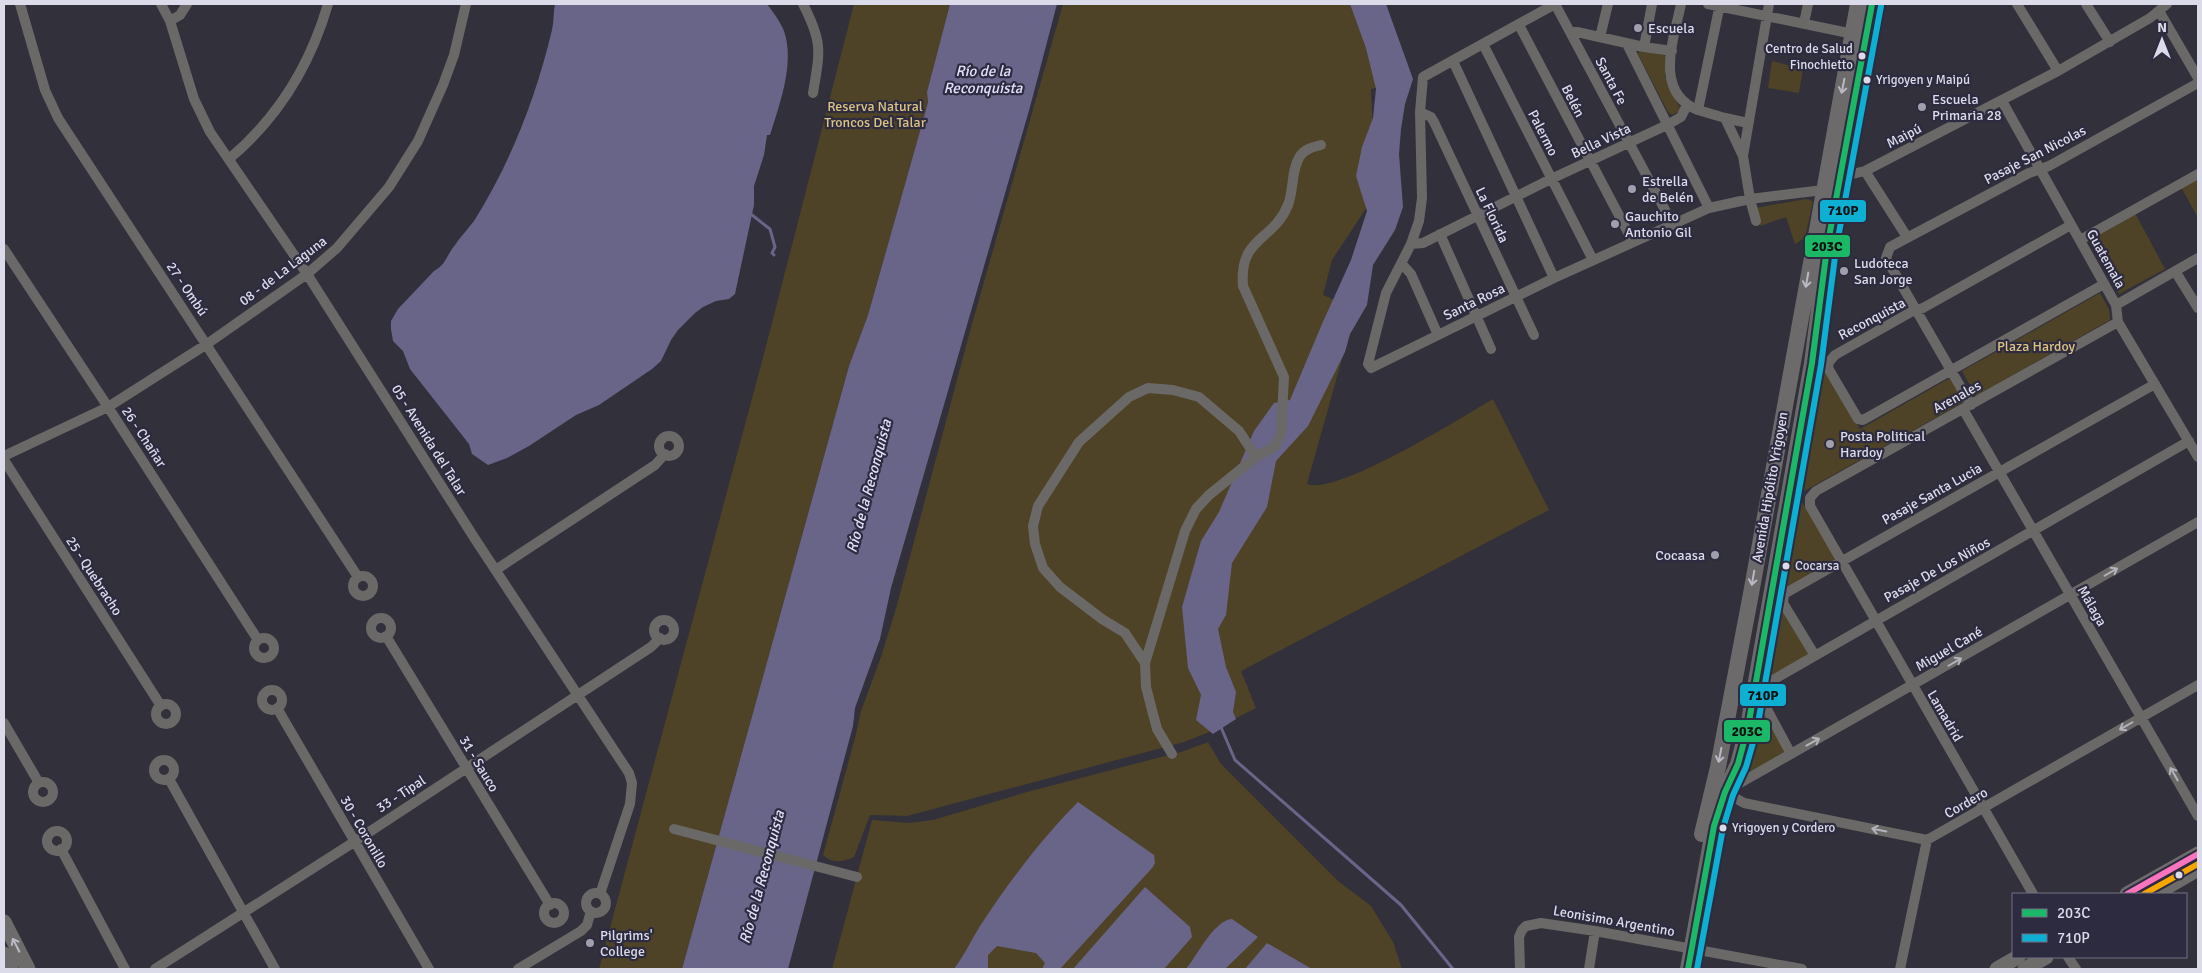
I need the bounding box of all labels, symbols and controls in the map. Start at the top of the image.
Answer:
north arrow [2137,15,2187,65]
text: N [2157,19,2167,36]
place label: Escuela [1648,20,1695,37]
marker: Escuela [1632,22,1644,34]
place label: Centro de Salud Finochietto [1765,41,1853,73]
marker: Centro de Salud Finochietto [1857,51,1867,61]
street label: Santa Fe [1591,54,1631,108]
water label: Río de la Reconquista [944,62,1023,97]
place label: Yrigoyen y Maipú [1876,72,1970,88]
marker: Yrigoyen y Maipú [1862,75,1872,85]
one-way arrow [1838,78,1847,94]
street label: Belén [1558,82,1588,120]
place label: Escuela Primaria 28 [1932,91,2002,124]
park label: Reserva Natural Troncos Del Talar [824,98,927,131]
marker: Escuela Primaria 28 [1916,101,1928,113]
street label: Palermo [1524,107,1562,159]
street label: Bella Vista [1569,120,1633,162]
street label: Maipú [1884,120,1924,152]
street label: Pasaje San Nicolas [1981,122,2089,188]
place label: Estrella de Belén [1642,173,1694,206]
marker: Estrella de Belén [1626,183,1638,195]
street label: La Florida [1472,184,1512,246]
line badge: 710P [1819,199,1867,223]
text: 710P [1828,202,1858,219]
place label: Gauchito Antonio Gil [1625,208,1692,241]
marker: Gauchito Antonio Gil [1609,218,1621,230]
street label: Guatemala [2083,227,2129,291]
street label: 08 - de La Laguna [236,233,330,309]
line badge: 203C [1804,234,1851,258]
text: 203C [1811,238,1843,255]
place label: Ludoteca San Jorge [1854,255,1913,288]
street label: 27 - Ombú [163,259,211,319]
marker: Ludoteca San Jorge [1838,265,1850,277]
one-way arrow [1802,272,1812,288]
street label: Santa Rosa [1440,280,1508,324]
street label: Reconquista [1836,294,1908,344]
park label: Plaza Hardoy [1997,338,2076,355]
street label: Arenales [1930,377,1984,417]
street label: 05 - Avenida del Talar [388,381,470,499]
street label: 26 - Chañar [118,403,170,471]
street label: Avenida Hipólito Yrigoyen [1748,410,1792,564]
water label: Río de la Reconquista [843,417,896,555]
place label: Posta Political Hardoy [1840,428,1925,461]
marker: Posta Political Hardoy [1824,438,1836,450]
street label: Pasaje Santa Lucia [1879,459,1985,529]
street label: 25 - Quebracho [62,533,126,619]
street label: Pasaje De Los Niños [1881,534,1993,606]
place label: Cocaasa [1655,547,1705,564]
marker: Cocaasa [1709,549,1721,561]
place label: Cocarsa [1795,558,1839,574]
marker: Cocarsa [1781,561,1791,571]
one-way arrow [2103,567,2118,577]
one-way arrow [1748,570,1758,586]
street label: Málaga [2074,583,2110,629]
street label: Miguel Cané [1913,623,1985,675]
one-way arrow [1947,657,1962,667]
line badge: 710P [1739,683,1787,707]
text: 710P [1748,687,1778,704]
street label: Lamadrid [1924,687,1966,745]
line badge: 203C [1723,719,1771,743]
one-way arrow [2119,722,2133,732]
text: 203C [1731,723,1763,740]
street label: 31 - Sauco [456,733,502,795]
one-way arrow [1806,737,1821,747]
one-way arrow [1715,747,1725,763]
one-way arrow [2169,767,2179,782]
street label: 33 - Tipal [373,772,429,816]
street label: Cordero [1941,784,1991,822]
street label: 30 - Coronillo [336,793,392,871]
water label: Río de la Reconquista [736,808,789,946]
place label: Yrigoyen y Cordero [1732,820,1836,836]
marker: Yrigoyen y Cordero [1718,823,1728,833]
one-way arrow [1872,825,1888,834]
unlabelled marker [2174,870,2184,880]
legend [2012,893,2187,958]
street label: Leonisimo Argentino [1552,902,1676,940]
text: 203C [2057,904,2090,922]
place label: Pilgrims' College [600,927,653,960]
text: 710P [2057,929,2090,947]
marker: Pilgrims' College [584,937,596,949]
one-way arrow [11,938,21,953]

